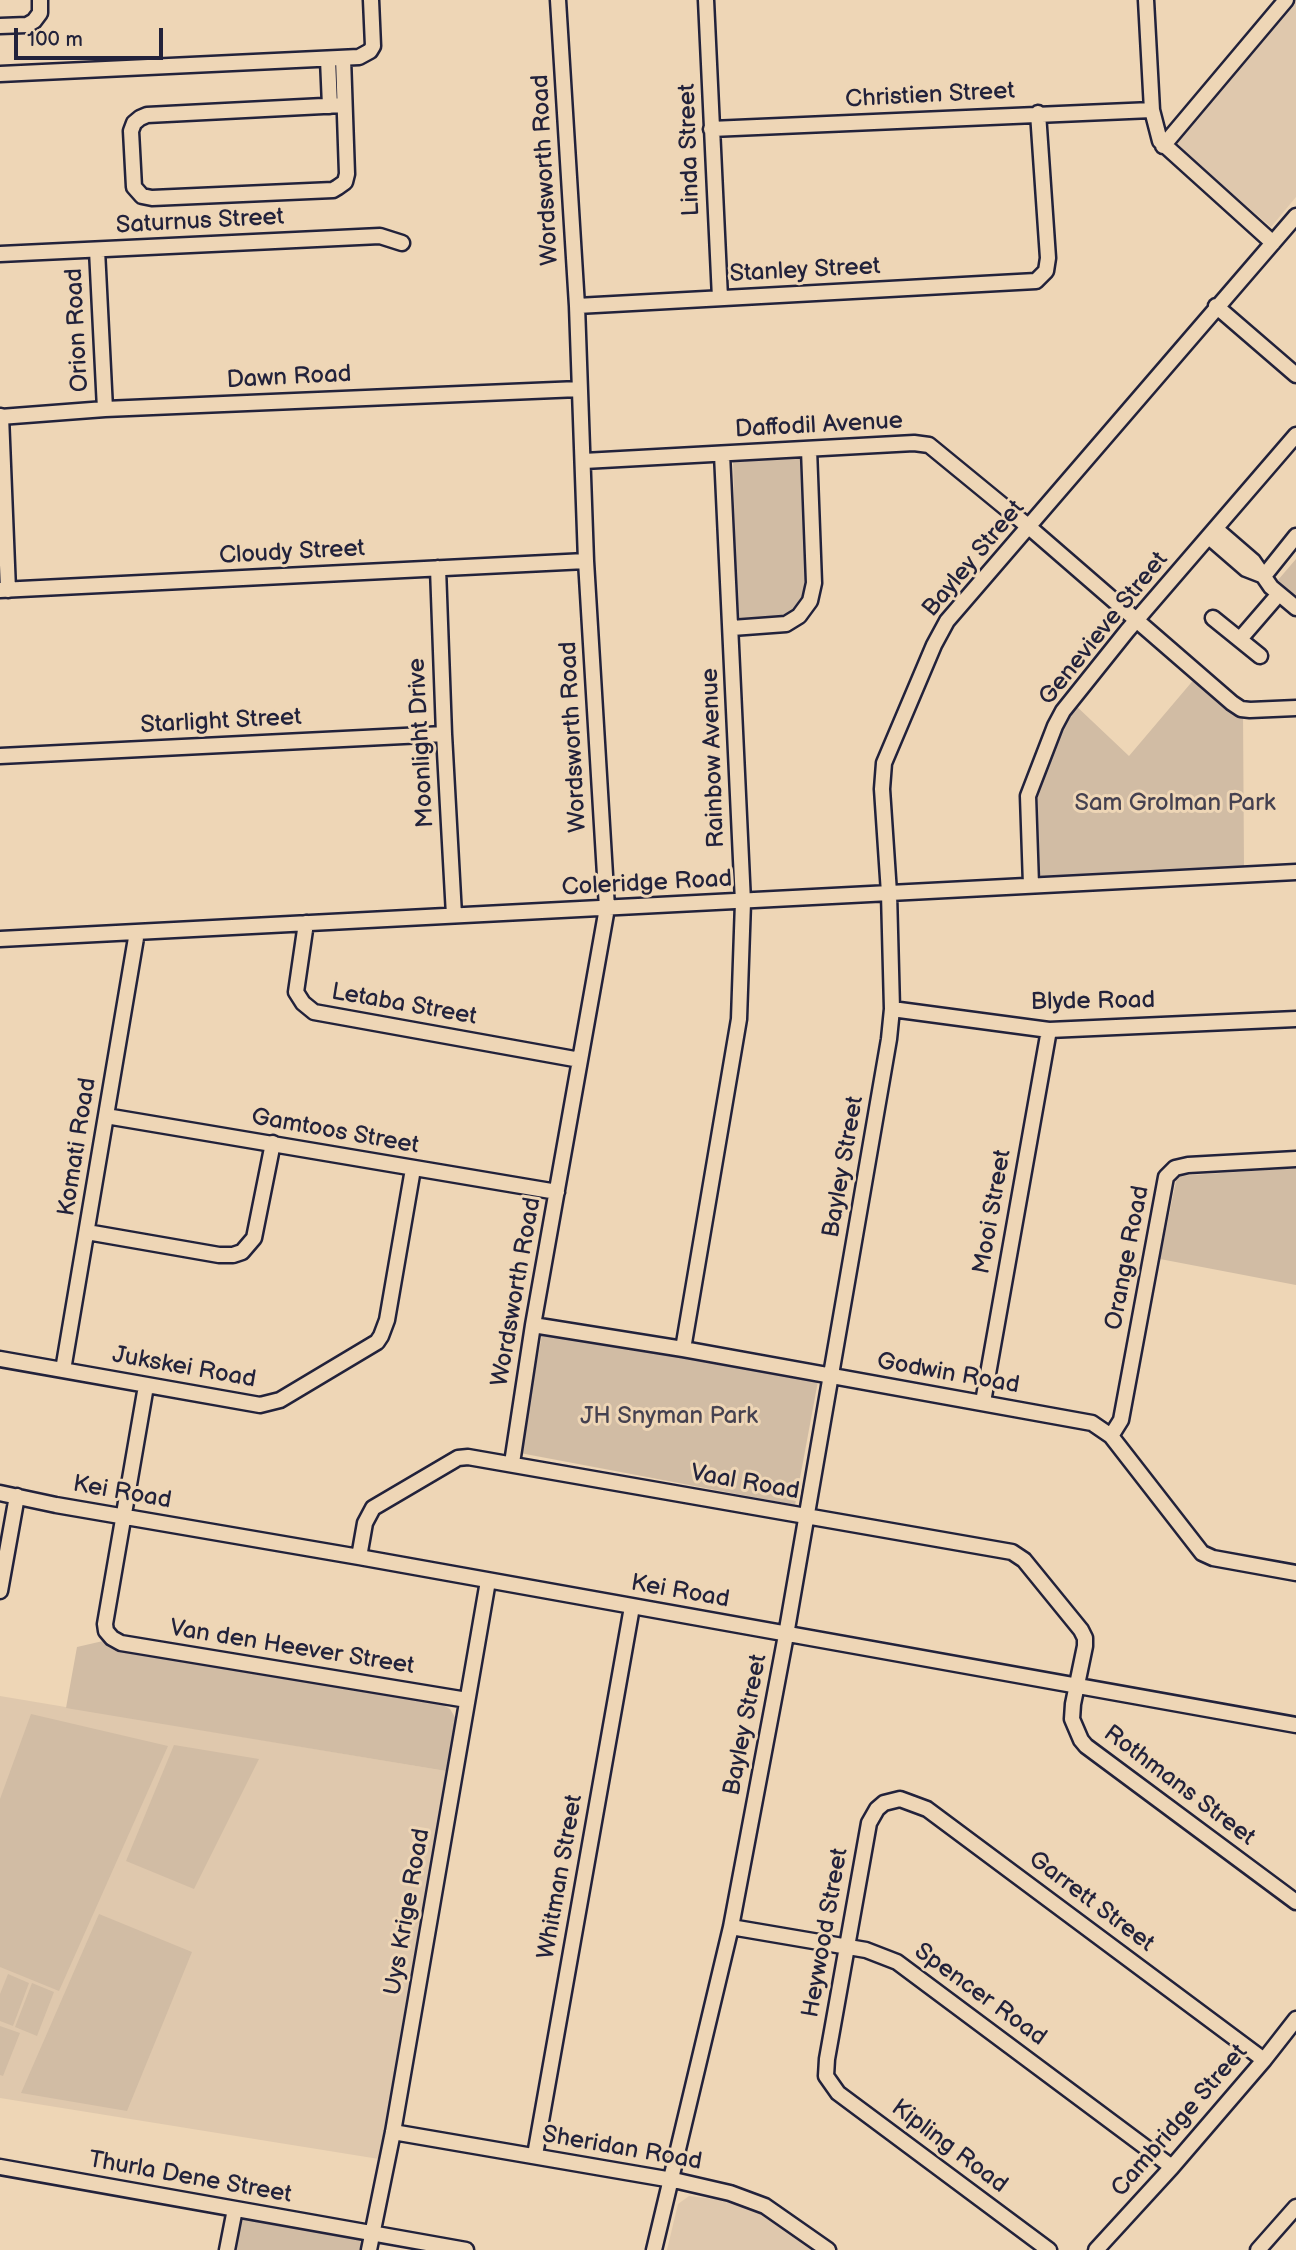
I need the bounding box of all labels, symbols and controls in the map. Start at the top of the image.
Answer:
scale bar [18,14,166,58]
text: 100 m [27,27,83,52]
street label: Wordsworth Road [527,74,565,266]
street label: Christien Street [845,77,1015,115]
street label: Linda Street [673,83,707,217]
street label: Saturnus Street [115,203,285,241]
street label: Stanley Street [729,253,881,289]
street label: Orion Road [60,267,96,393]
street label: Dawn Road [226,360,352,396]
street label: Daffodil Avenue [734,407,904,445]
street label: Bayley Street [917,495,1031,623]
street label: Cloudy Street [218,535,366,571]
street label: Genevieve Street [1033,546,1175,712]
street label: Wordsworth Road [555,641,593,833]
street label: Moonlight Drive [403,657,441,829]
street label: Rainbow Avenue [696,667,732,849]
street label: Starlight Street [140,703,302,741]
park label: Sam Grolman Park [1074,790,1276,818]
street label: Coleridge Road [561,865,733,903]
street label: Letaba Street [329,978,479,1032]
street label: Blyde Road [1031,987,1155,1017]
street label: Komati Road [53,1076,103,1218]
street label: Bayley Street [817,1094,871,1240]
street label: Gamtoos Street [249,1103,421,1161]
street label: Mooi Street [968,1147,1018,1277]
street label: Orange Road [1100,1183,1156,1333]
street label: Wordsworth Road [486,1195,548,1389]
street label: Jukskei Road [110,1341,258,1395]
street label: Godwin Road [874,1347,1022,1401]
park label: JH Snyman Park [580,1403,758,1431]
street label: Vaal Road [688,1459,802,1507]
street label: Kei Road [70,1470,174,1516]
street label: Kei Road [628,1569,732,1615]
street label: Van den Heever Street [168,1614,416,1682]
street label: Bayley Street [718,1652,774,1798]
street label: Rothmans Street [1098,1720,1260,1852]
street label: Whitman Street [532,1792,590,1962]
street label: Uys Krige Road [379,1826,437,1998]
street label: Garrett Street [1023,1845,1159,1959]
street label: Heywood Street [797,1846,855,2020]
street label: Spencer Road [908,1937,1052,2053]
street label: Cambridge Street [1106,2039,1254,2203]
street label: Kipling Road [885,2094,1013,2200]
street label: Sheridan Road [540,2121,704,2177]
street label: Thurla Dene Street [86,2146,294,2210]

